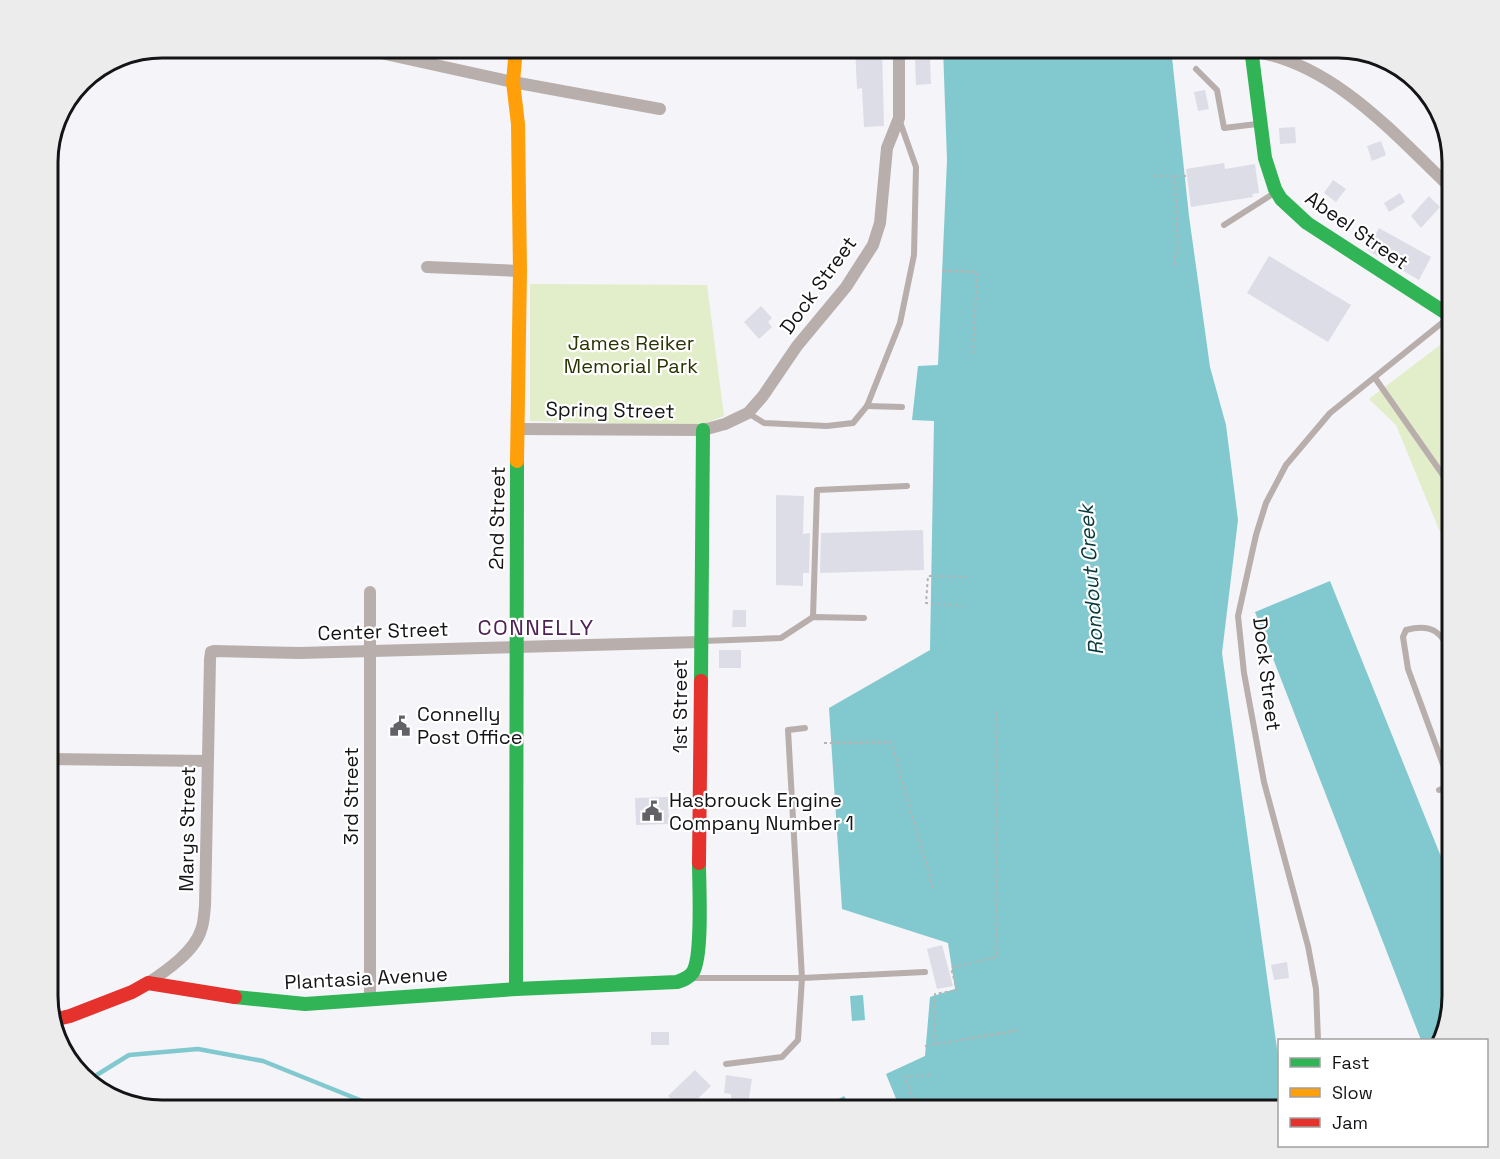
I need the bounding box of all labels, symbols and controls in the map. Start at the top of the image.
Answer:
street label: Abeel Street [1300,185,1414,275]
street label: Dock Street [774,231,862,339]
park label: James Reiker Memorial Park [564,330,698,379]
street label: Spring Street [545,396,675,424]
street label: 2nd Street [483,466,511,570]
water label: Rondout Creek [1072,501,1109,656]
district label: CONNELLY [477,613,595,641]
street label: Center Street [317,616,449,646]
street label: Dock Street [1247,616,1287,732]
street label: 1st Street [667,659,693,753]
place label: Connelly Post Office [417,701,523,750]
public building icon: Connelly Post Office [388,714,412,738]
street label: 3rd Street [338,747,364,845]
street label: Marys Street [173,766,201,892]
place label: Hasbrouck Engine Company Number 1 [669,787,854,836]
public building icon: Hasbrouck Engine Company Number 1 [640,799,664,823]
street label: Plantasia Avenue [284,961,448,995]
legend [1278,1039,1488,1147]
text: Fast [1332,1051,1369,1074]
text: Slow [1332,1081,1373,1104]
text: Jam [1332,1111,1368,1134]

